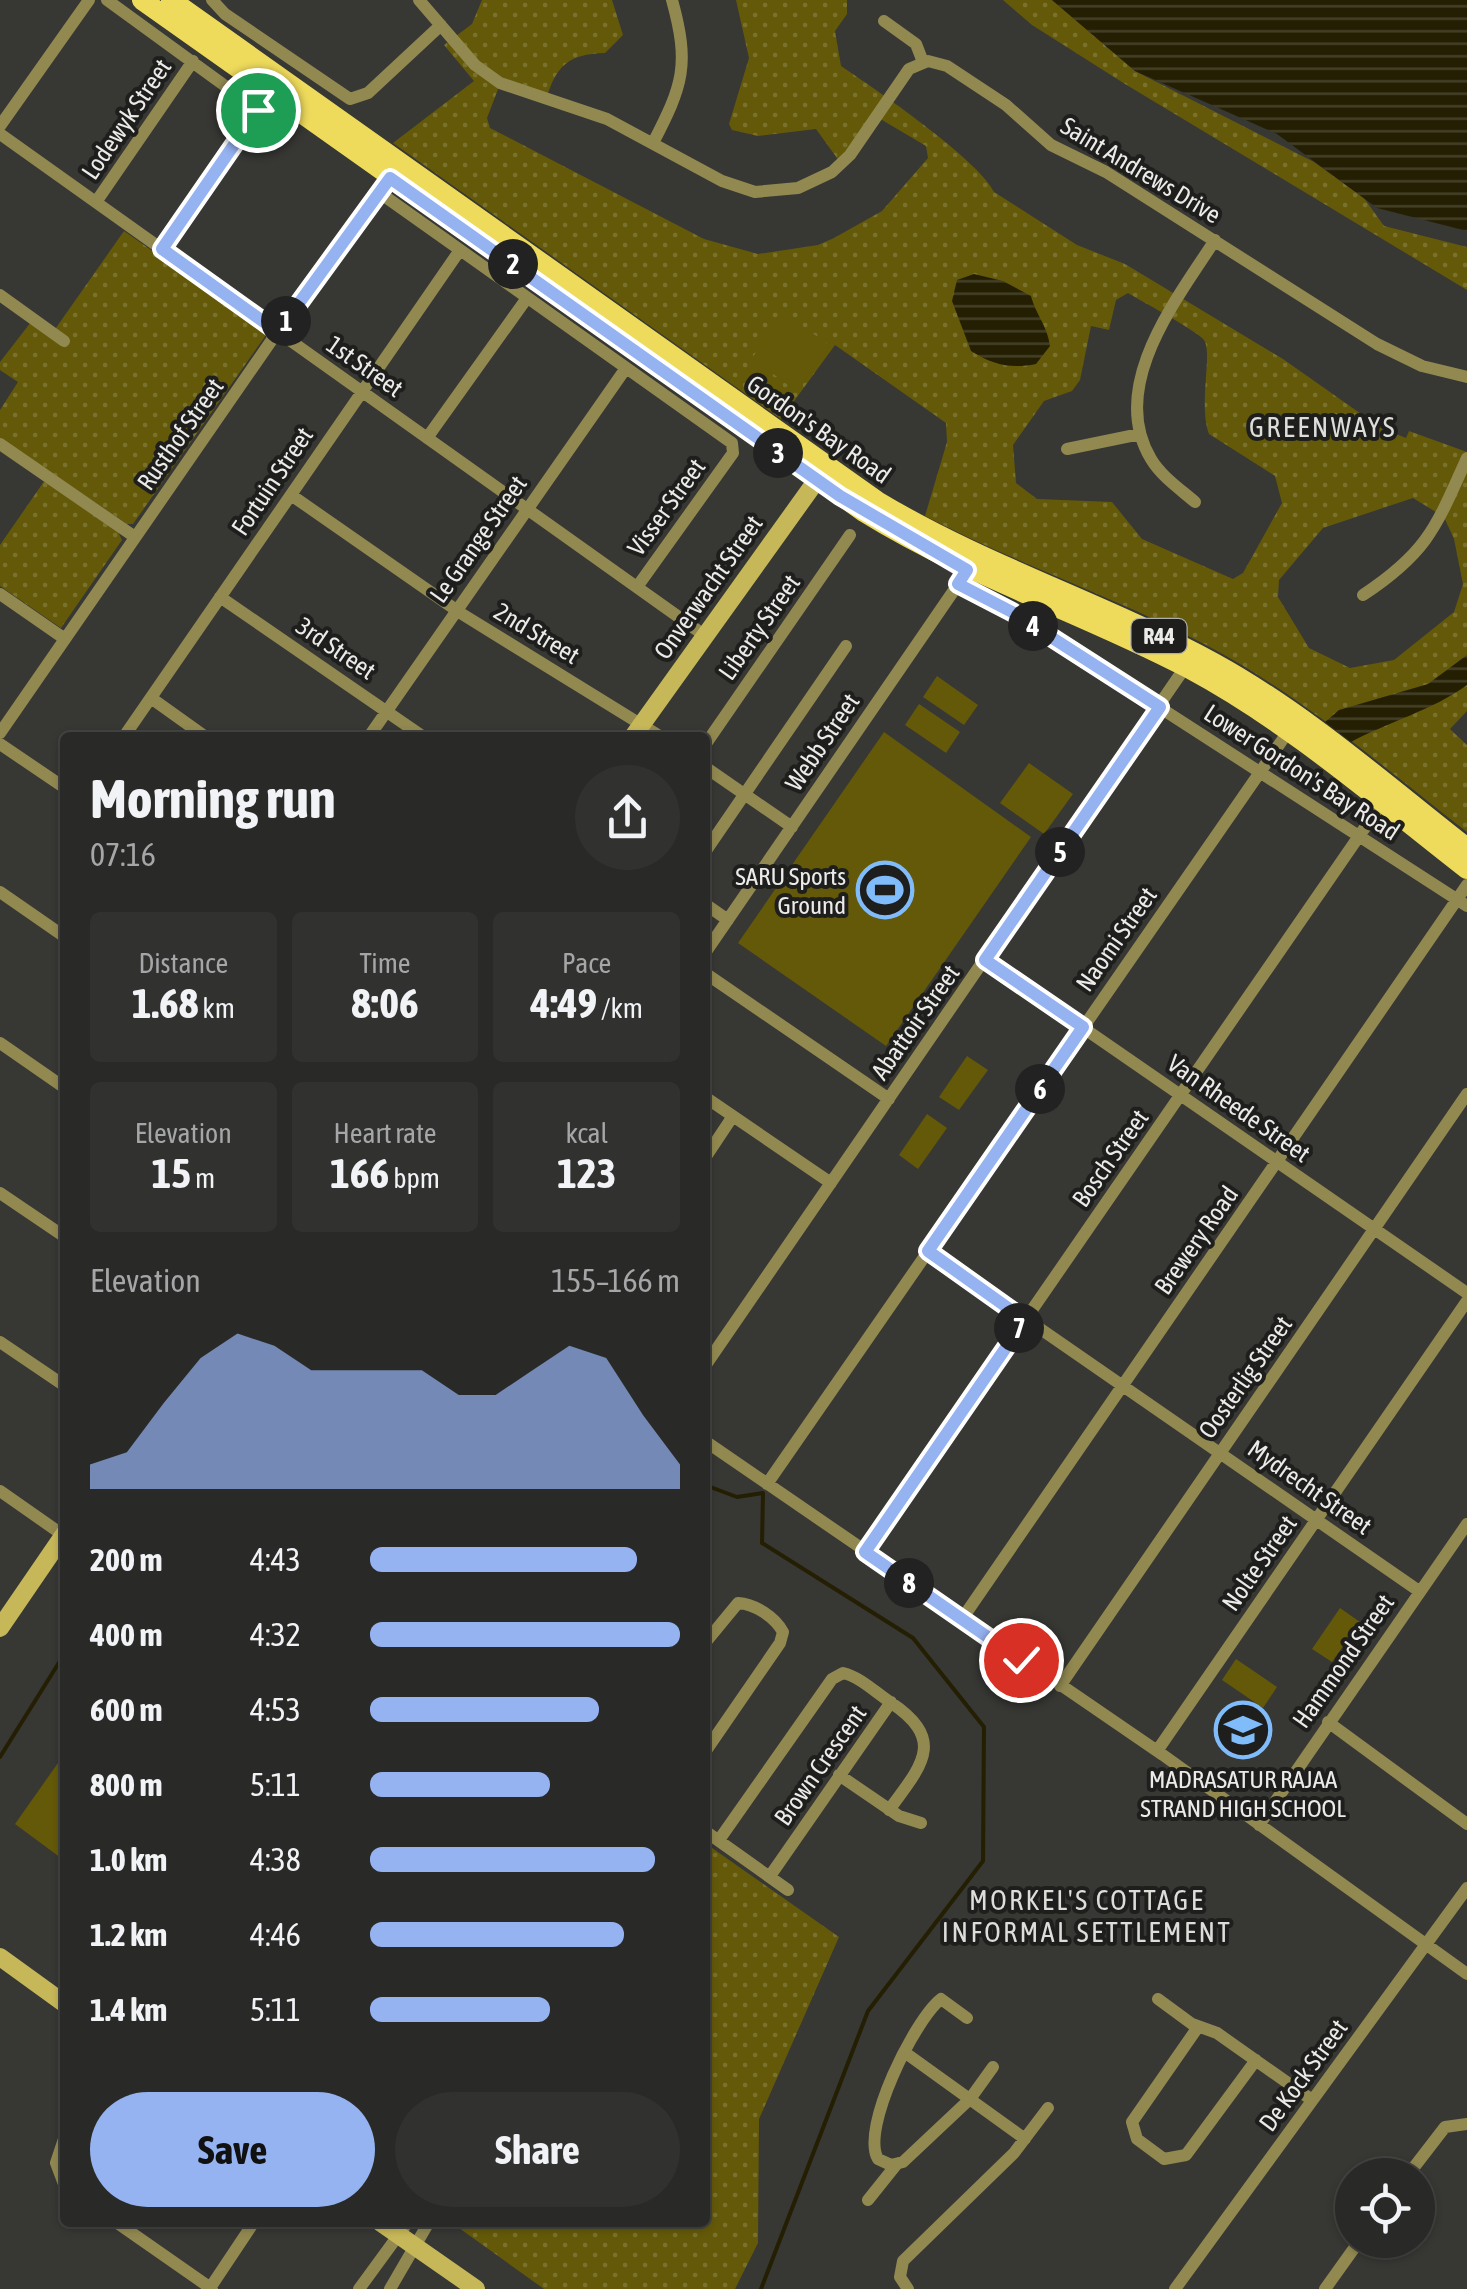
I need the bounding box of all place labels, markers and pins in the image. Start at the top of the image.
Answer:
pin [216,68,301,153]
pin: 2 [488,239,538,289]
pin: 1 [261,296,311,346]
pin: 3 [753,428,803,478]
pin: 4 [1008,601,1058,651]
pin: 5 [1035,827,1085,877]
sports icon: SARU Sports Ground [855,860,915,920]
place label: SARU Sports Ground [735,862,846,919]
pin: 6 [1015,1064,1065,1114]
pin: 7 [994,1303,1044,1353]
pin: 8 [884,1558,934,1608]
pin [979,1618,1064,1703]
school or university icon: MADRASATUR RAJAA STRAND HIGH SCHOOL [1213,1700,1273,1760]
place label: MADRASATUR RAJAA STRAND HIGH SCHOOL [1140,1765,1346,1822]

